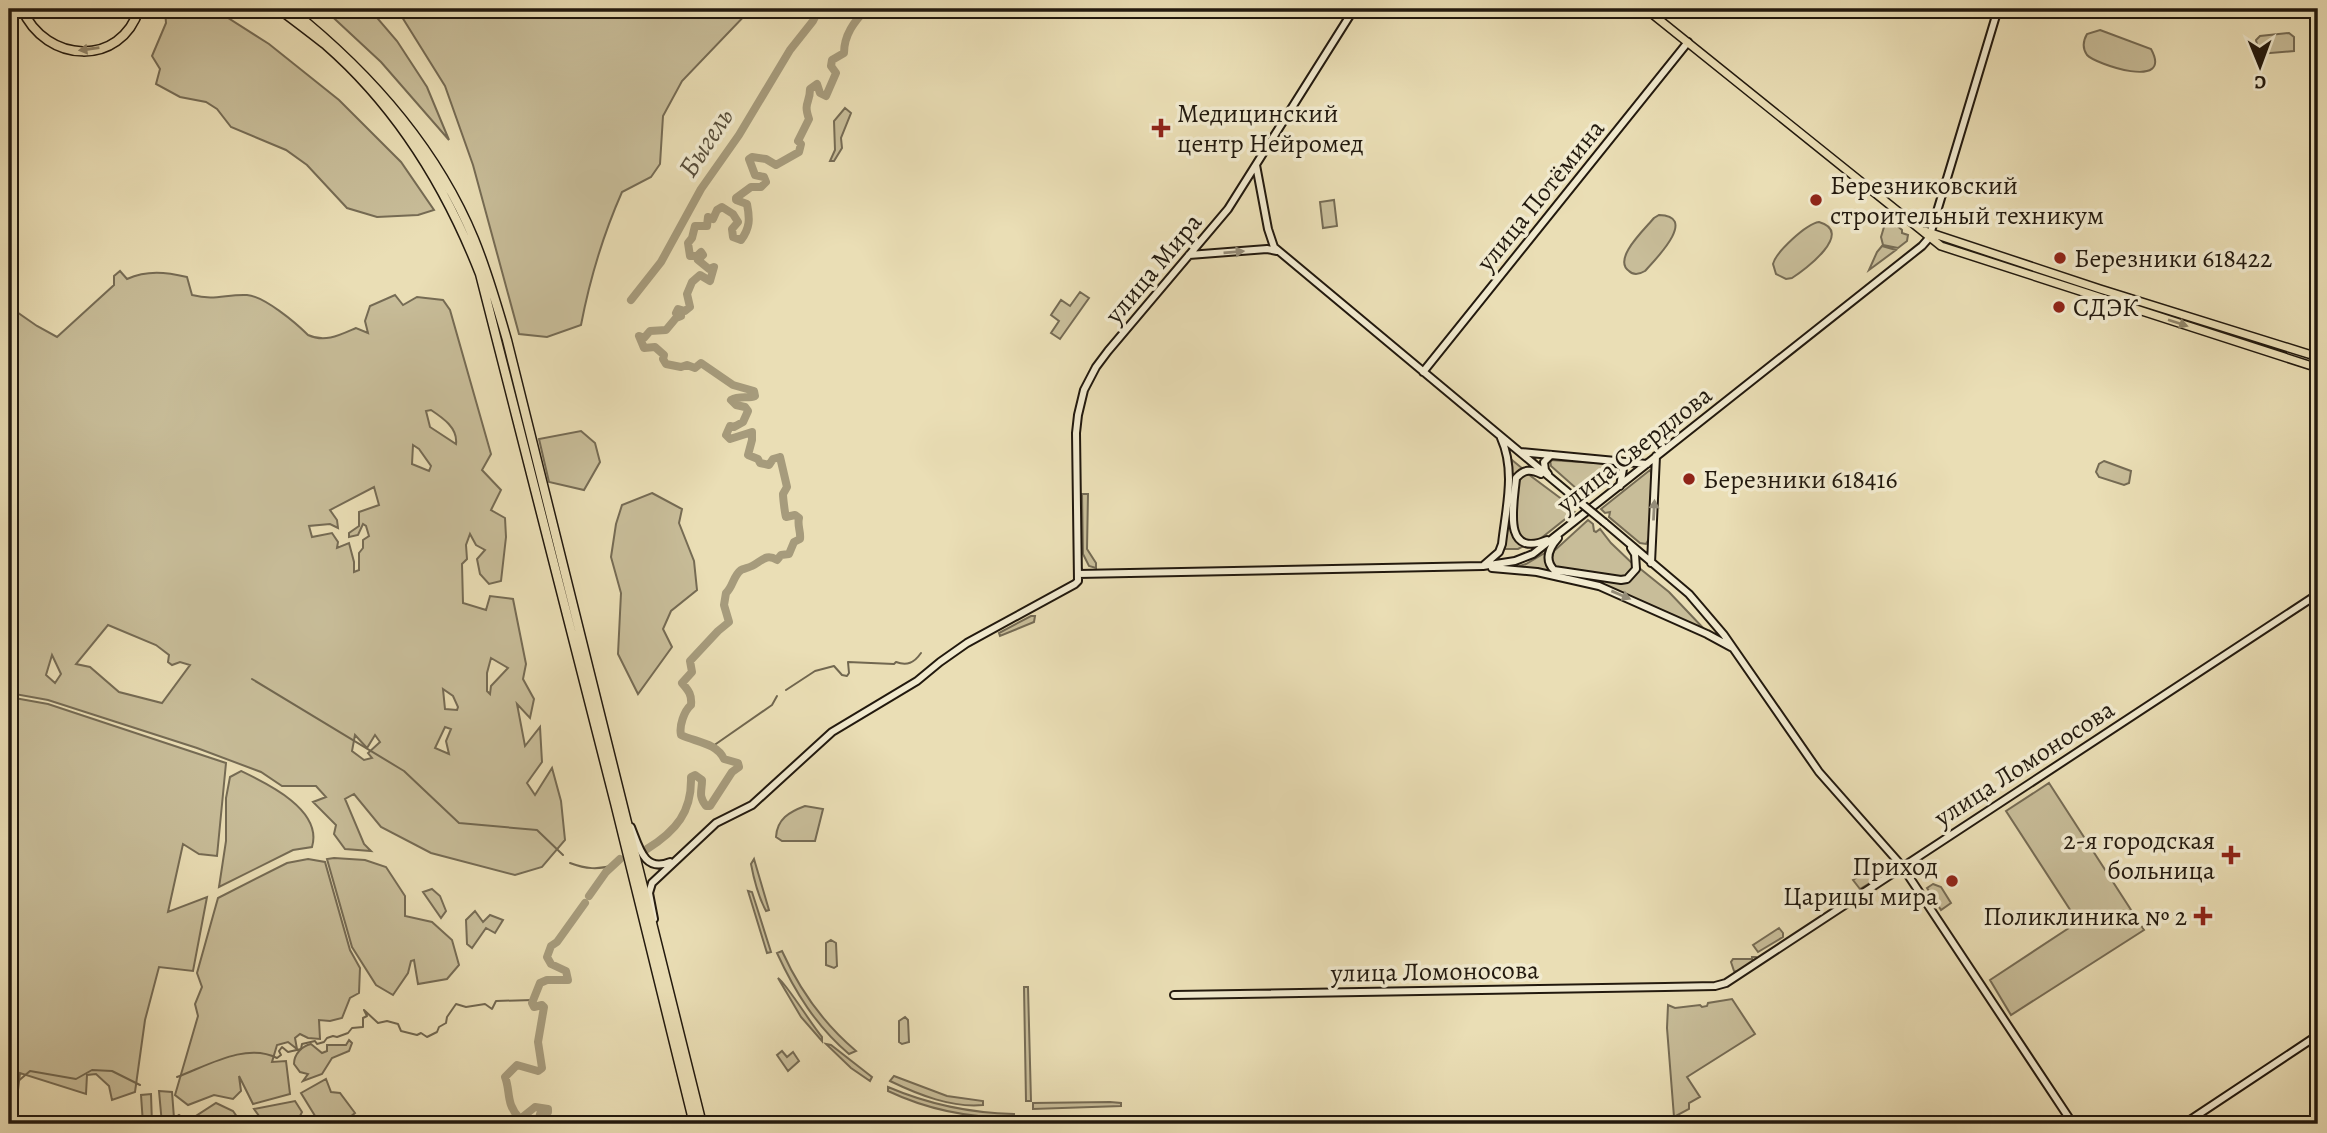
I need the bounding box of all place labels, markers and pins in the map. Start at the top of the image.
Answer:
place label: Медицинский центр Нейромед [1177,96,1364,161]
marker: Медицинский центр Нейромед [1151,118,1171,138]
place label: Березниковский строительный техникум [1830,168,2104,233]
marker: Березниковский строительный техникум [1808,192,1824,208]
place label: Березники 618422 [2074,241,2272,276]
marker: Березники 618422 [2052,250,2068,266]
place label: СДЭК [2073,290,2139,325]
marker: СДЭК [2051,299,2067,315]
place label: Березники 618416 [1703,462,1897,497]
marker: Березники 618416 [1681,471,1697,487]
place label: 2-я городская больница [2063,823,2215,888]
marker: 2-я городская больница [2221,845,2241,865]
place label: Приход Царицы мира [1783,849,1938,914]
marker: Приход Царицы мира [1944,873,1960,889]
place label: Поликлиника № 2 [1983,899,2187,934]
marker: Поликлиника № 2 [2193,906,2213,926]

